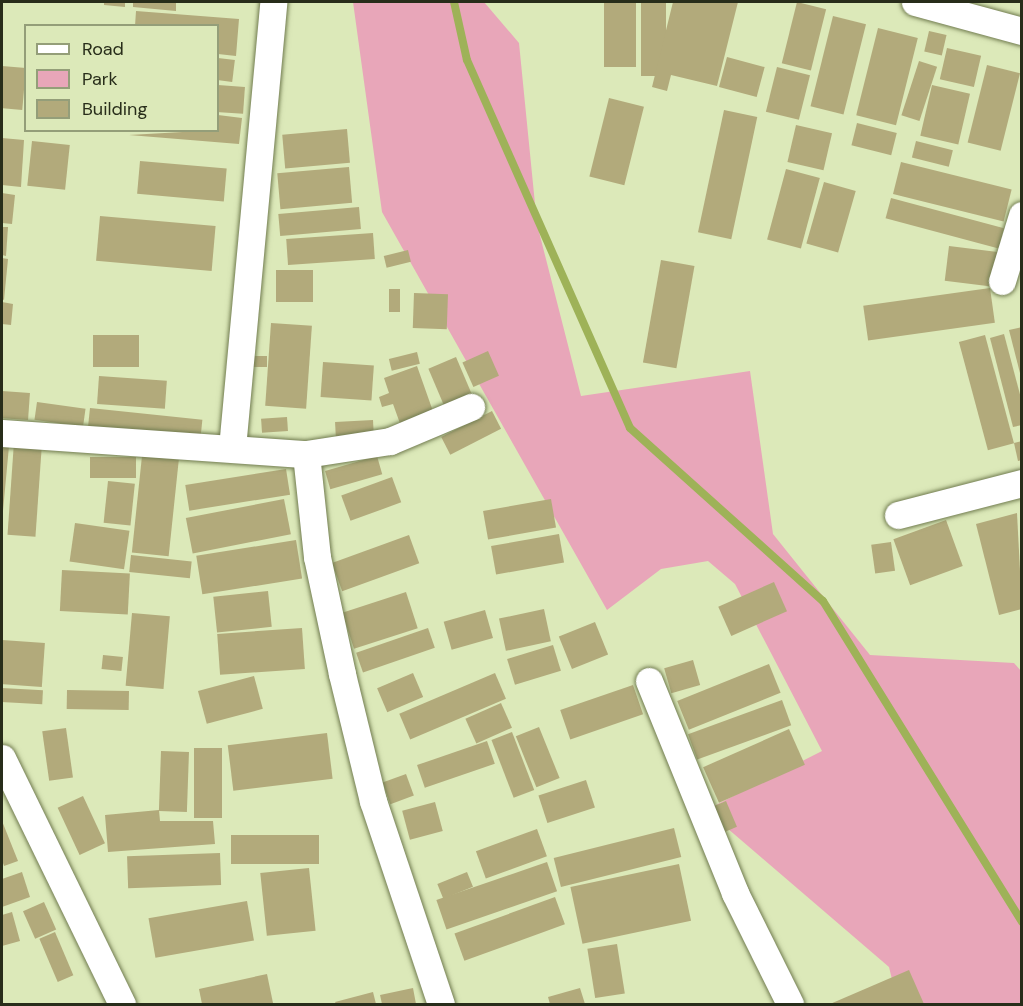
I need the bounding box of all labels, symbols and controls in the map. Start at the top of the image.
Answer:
legend [24,24,219,132]
text: Road [82,37,124,61]
text: Park [82,67,118,91]
text: Building [82,97,147,121]

